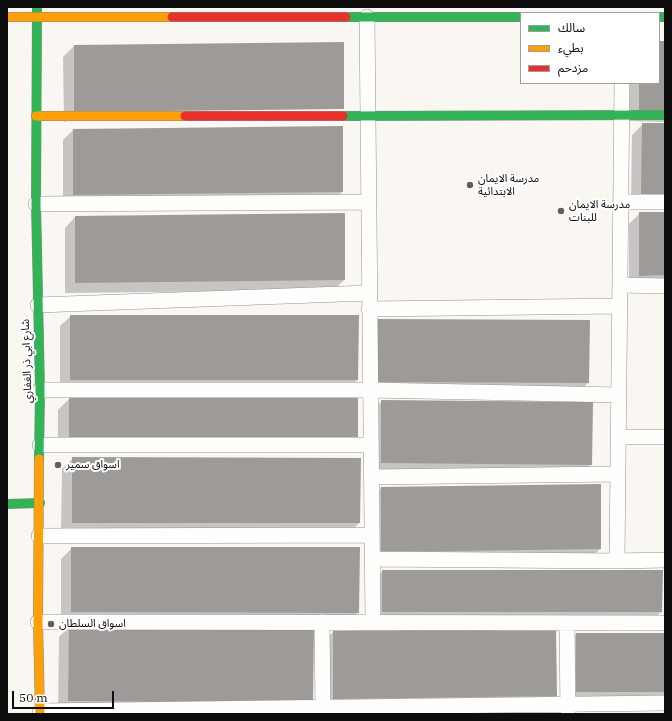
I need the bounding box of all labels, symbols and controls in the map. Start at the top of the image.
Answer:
legend [520,12,660,84]
text: سالك [558,20,585,35]
text: بطيء [558,40,584,55]
text: مزدحم [558,60,588,75]
place label: مدرسة الايمان الابتدائية [478,172,539,198]
marker: مدرسة الايمان الابتدائية [465,180,475,190]
place label: مدرسة الايمان للبنات [569,198,630,224]
marker: مدرسة الايمان للبنات [556,206,566,216]
street label: شارع ابي ذر الغفاري [19,319,35,403]
place label: اسواق سمير [66,458,120,472]
marker: اسواق سمير [53,460,63,470]
place label: اسواق السلطان [59,617,126,631]
marker: اسواق السلطان [46,619,56,629]
scale bar [14,683,116,709]
text: 50 m [19,690,48,705]

